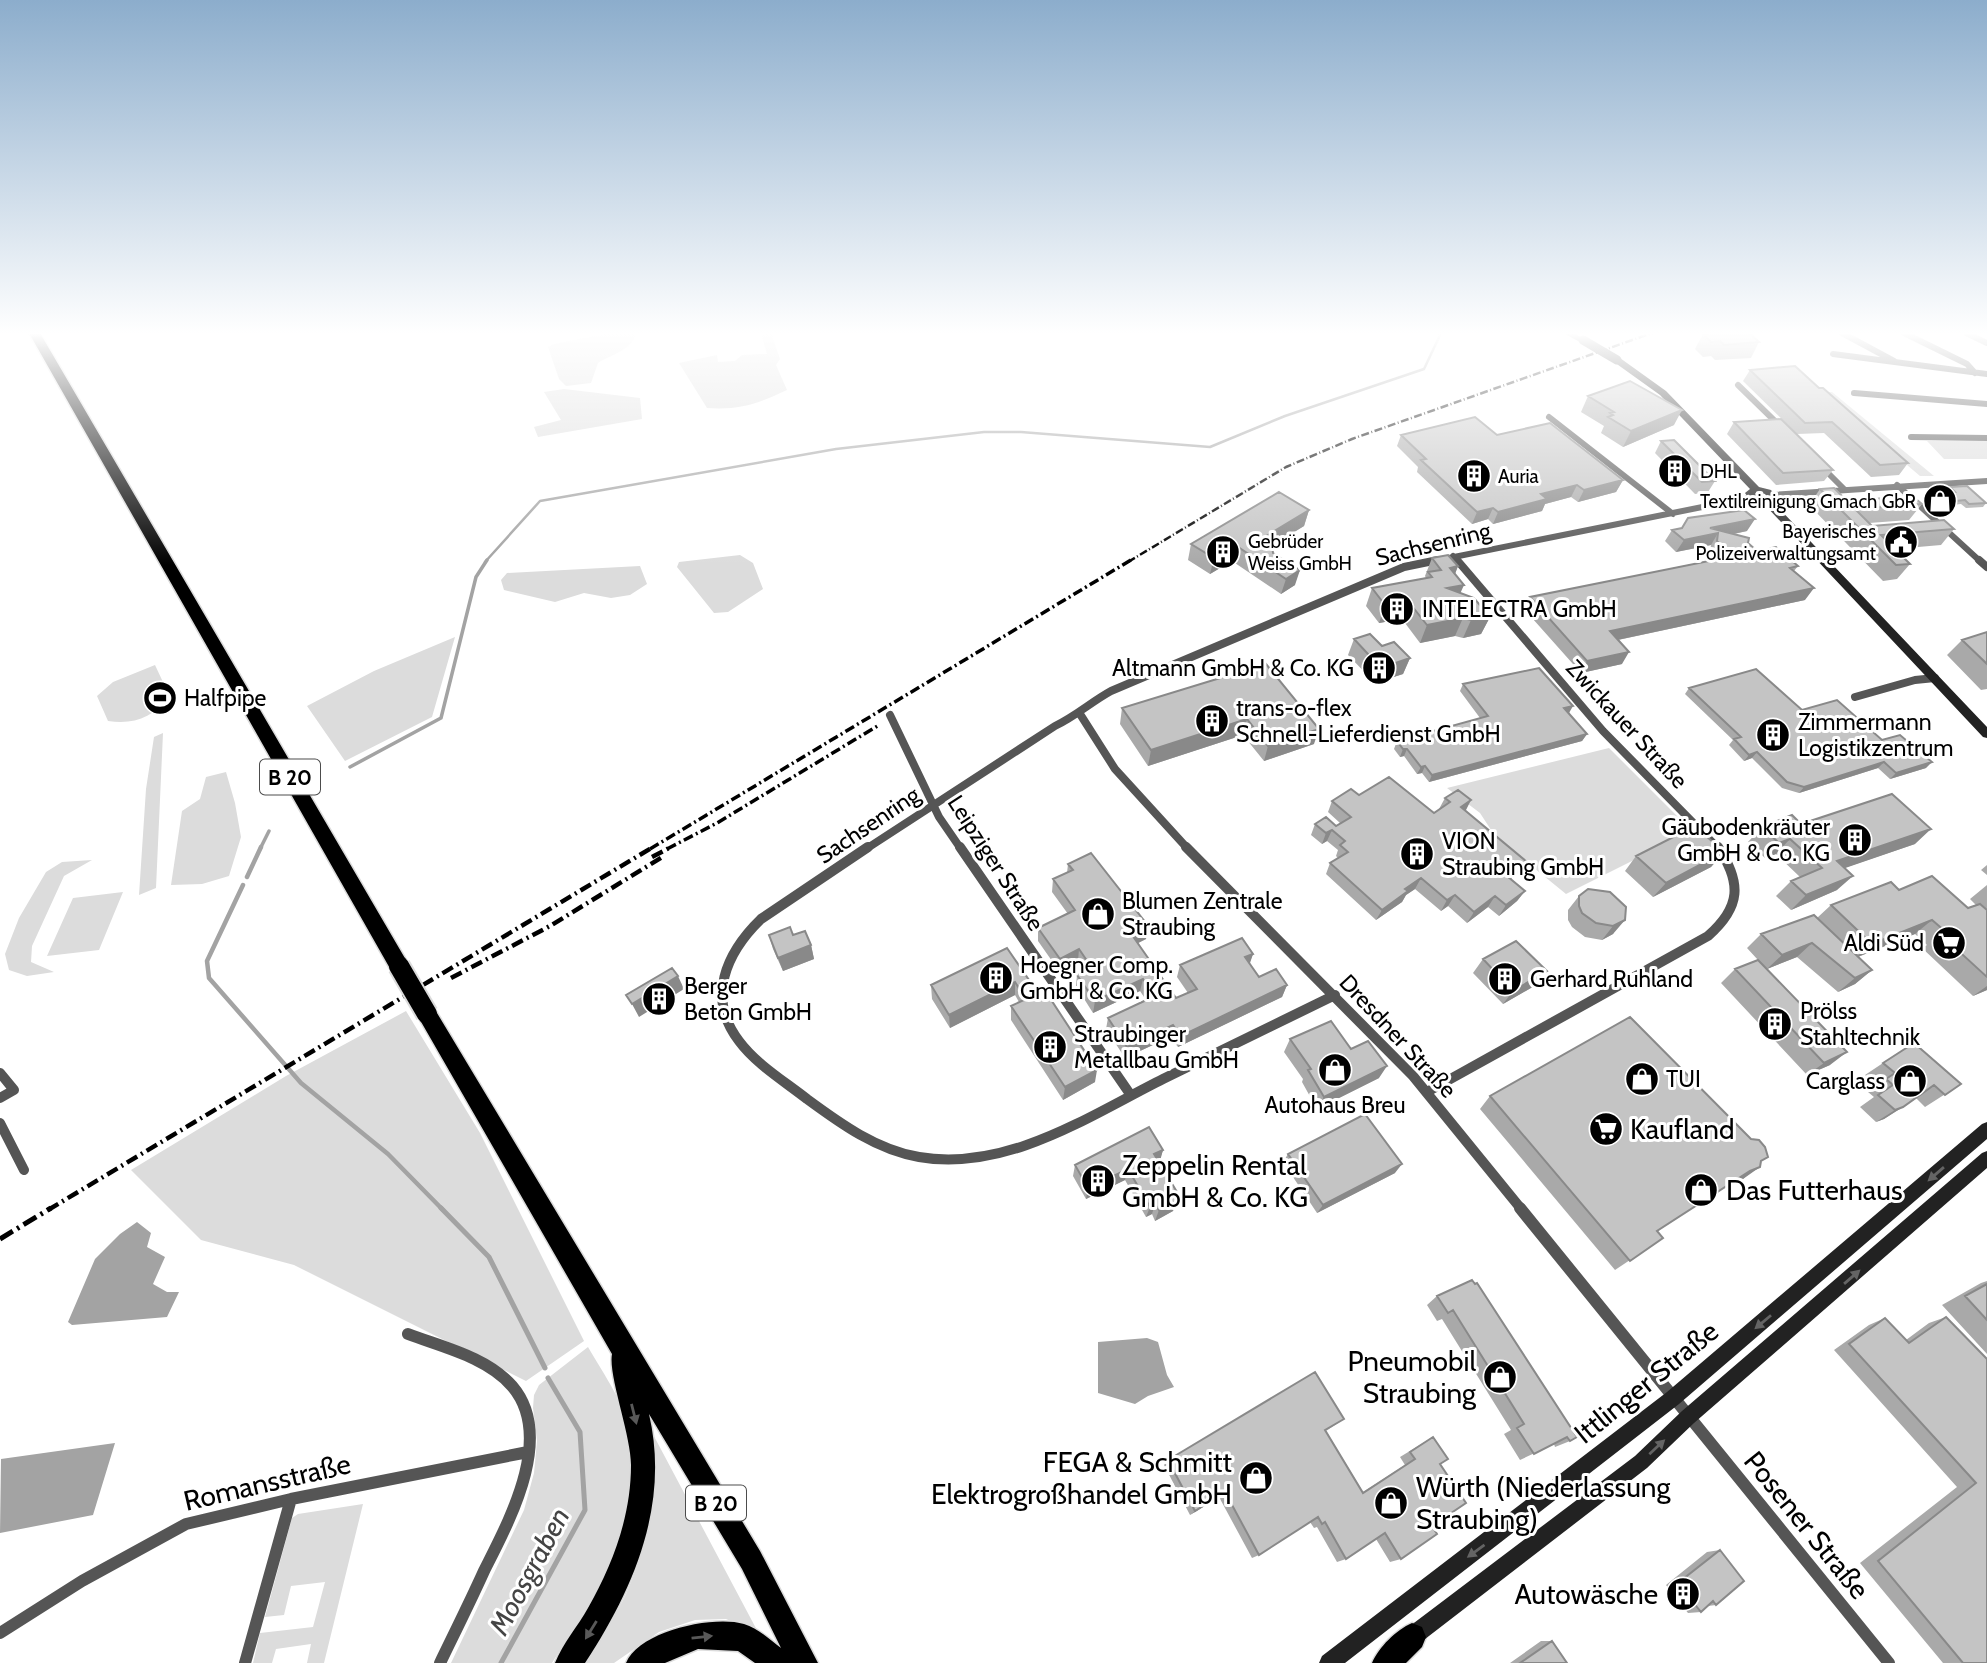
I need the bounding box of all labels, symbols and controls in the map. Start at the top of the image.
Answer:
building icon: DHL [1656,452,1694,490]
building icon: Auria [1455,457,1493,495]
place label: DHL [1700,460,1737,483]
place label: Auria [1498,465,1539,488]
shop icon: Textilreinigung Gmach GbR [1921,482,1959,520]
place label: Textilreinigung Gmach GbR [1700,490,1917,513]
street label: Sachsenring [1372,516,1494,572]
place label: Bayerisches Polizeiverwaltungsamt [1695,520,1877,565]
public building icon: Bayerisches Polizeiverwaltungsamt [1882,523,1920,561]
place label: Gebrüder Weiss GmbH [1248,530,1352,575]
building icon: Gebrüder Weiss GmbH [1204,533,1242,571]
building icon: INTELECTRA GmbH [1378,590,1416,628]
place label: INTELECTRA GmbH [1422,595,1617,623]
building icon: Altmann GmbH & Co. KG [1360,649,1398,687]
place label: Altmann GmbH & Co. KG [1112,654,1354,682]
street label: Zwickauer Straße [1560,654,1694,794]
sports icon: Halfpipe [141,679,179,717]
place label: Halfpipe [184,684,267,712]
place label: trans-o-flex Schnell-Lieferdienst GmbH [1236,694,1501,748]
building icon: trans-o-flex Schnell-Lieferdienst GmbH [1193,702,1231,740]
place label: Zimmermann Logistikzentrum [1798,708,1953,762]
building icon: Zimmermann Logistikzentrum [1754,716,1792,754]
road number: B 20 [260,760,320,794]
street label: Sachsenring [811,780,925,870]
street label: Leipziger Straße [942,790,1050,936]
place label: Gäubodenkräuter GmbH & Co. KG [1661,813,1831,867]
building icon: Gäubodenkräuter GmbH & Co. KG [1836,821,1874,859]
place label: VION Straubing GmbH [1442,827,1604,881]
building icon: VION Straubing GmbH [1398,835,1436,873]
place label: Blumen Zentrale Straubing [1122,887,1283,941]
shop icon: Blumen Zentrale Straubing [1079,895,1117,933]
supermarket icon: Aldi Süd [1930,924,1968,962]
place label: Aldi Süd [1844,929,1924,957]
place label: Hoegner Comp. GmbH & Co. KG [1020,951,1173,1005]
building icon: Hoegner Comp. GmbH & Co. KG [977,959,1015,997]
building icon: Gerhard Ruhland [1486,960,1524,998]
place label: Gerhard Ruhland [1530,965,1693,993]
street label: Dresdner Straße [1334,968,1462,1104]
place label: Berger Beton GmbH [684,972,812,1026]
building icon: Berger Beton GmbH [640,980,678,1018]
place label: Prölss Stahltechnik [1800,997,1921,1051]
building icon: Prölss Stahltechnik [1756,1005,1794,1043]
place label: Straubinger Metallbau GmbH [1074,1020,1239,1074]
building icon: Straubinger Metallbau GmbH [1031,1028,1069,1066]
shop icon: Autohaus Breu [1316,1051,1354,1089]
shop icon: TUI [1623,1060,1661,1098]
shop icon: Carglass [1891,1062,1929,1100]
place label: TUI [1666,1065,1701,1093]
place label: Carglass [1806,1067,1885,1095]
place label: Autohaus Breu [1265,1091,1405,1119]
supermarket icon: Kaufland [1587,1110,1625,1148]
place label: Kaufland [1630,1112,1734,1146]
place label: Zeppelin Rental GmbH & Co. KG [1122,1148,1308,1214]
building icon: Zeppelin Rental GmbH & Co. KG [1079,1162,1117,1200]
one-way arrow [1927,1166,1945,1182]
shop icon: Das Futterhaus [1682,1171,1720,1209]
place label: Das Futterhaus [1726,1173,1903,1207]
one-way arrow [1843,1270,1860,1285]
street label: Ittlinger Straße [1567,1314,1725,1450]
one-way arrow [1754,1314,1772,1330]
place label: Pneumobil Straubing [1348,1344,1477,1410]
shop icon: Pneumobil Straubing [1481,1358,1519,1396]
one-way arrow [629,1403,640,1425]
one-way arrow [1649,1438,1666,1455]
street label: Posener Straße [1737,1444,1877,1606]
place label: FEGA & Schmitt Elektrogroßhandel GmbH [931,1445,1232,1511]
street label: Romansstraße [180,1446,354,1518]
shop icon: FEGA & Schmitt Elektrogroßhandel GmbH [1237,1459,1275,1497]
place label: Würth (Niederlassung Straubing) [1416,1470,1672,1536]
shop icon: Würth (Niederlassung Straubing) [1372,1484,1410,1522]
road number: B 20 [686,1486,746,1520]
water label: Moosgraben [481,1502,577,1641]
one-way arrow [1467,1544,1485,1558]
building icon: Autowäsche [1664,1575,1702,1613]
place label: Autowäsche [1514,1577,1658,1611]
one-way arrow [584,1621,598,1639]
one-way arrow [691,1631,713,1642]

